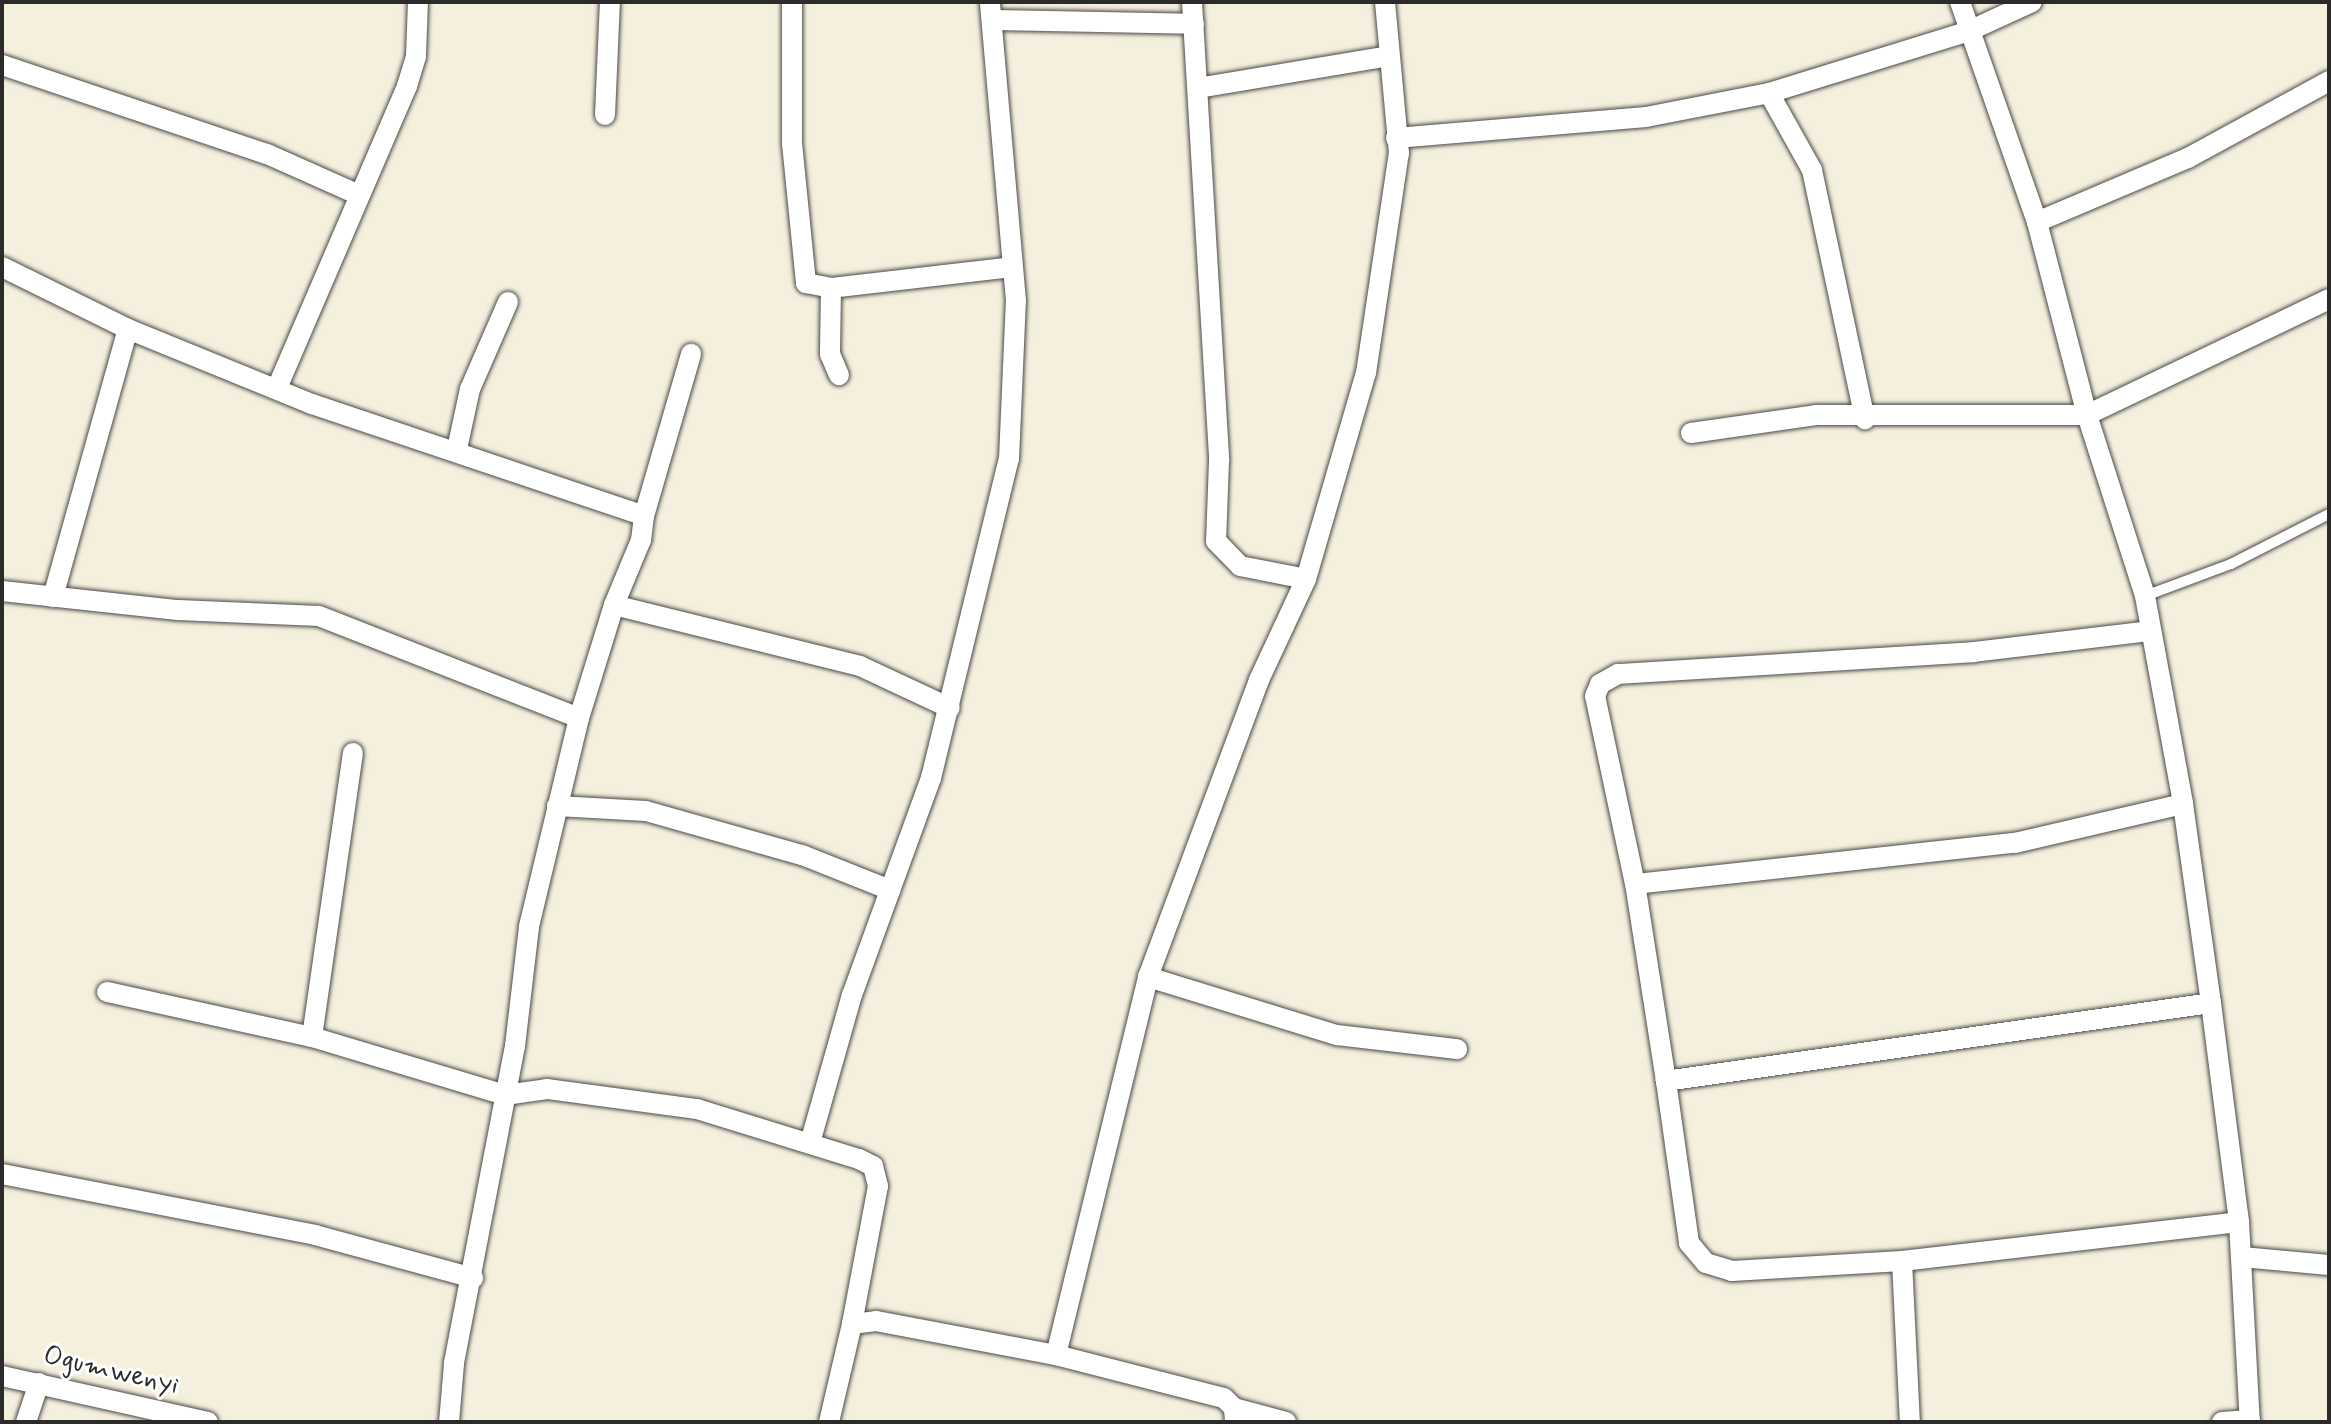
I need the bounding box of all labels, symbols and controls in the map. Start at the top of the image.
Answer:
street label: Ogumwenyi [40,1339,182,1403]

